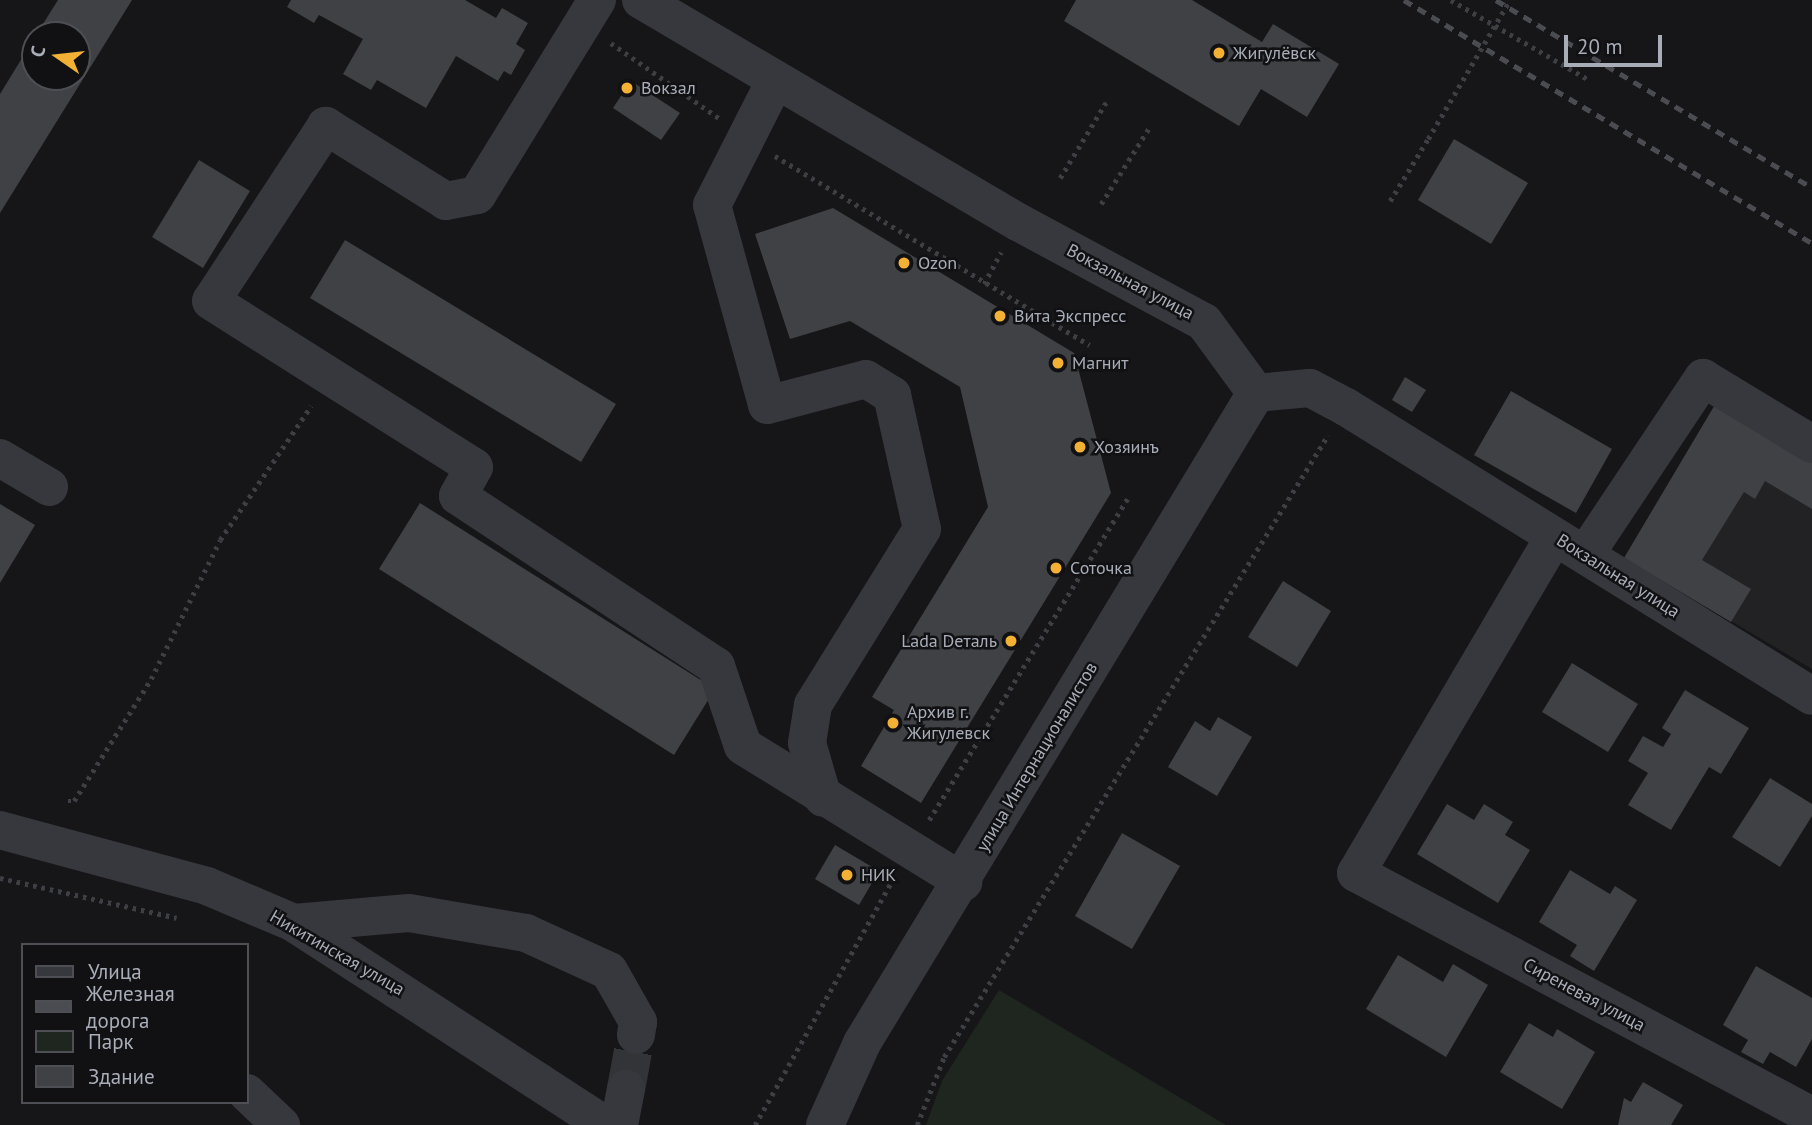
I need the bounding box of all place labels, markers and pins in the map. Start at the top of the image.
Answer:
place label: Жигулёвск [1233,42,1316,64]
marker: Жигулёвск [1211,45,1227,61]
place label: Вокзал [641,77,696,99]
marker: Вокзал [619,80,635,96]
place label: Ozon [918,252,957,274]
marker: Ozon [896,255,912,271]
place label: Вита Экспресс [1014,305,1126,327]
marker: Вита Экспресс [992,308,1008,324]
place label: Магнит [1072,352,1129,374]
marker: Магнит [1050,355,1066,371]
place label: Хозяинъ [1094,436,1159,458]
marker: Хозяинъ [1072,439,1088,455]
place label: Соточка [1070,557,1132,579]
marker: Соточка [1048,560,1064,576]
place label: Lada Dеталь [901,630,997,652]
marker: Lada Dеталь [1003,633,1019,649]
place label: Архив г. Жигулевск [907,702,990,744]
marker: Архив г. Жигулевск [885,715,901,731]
place label: НИК [861,864,896,886]
marker: НИК [839,867,855,883]

